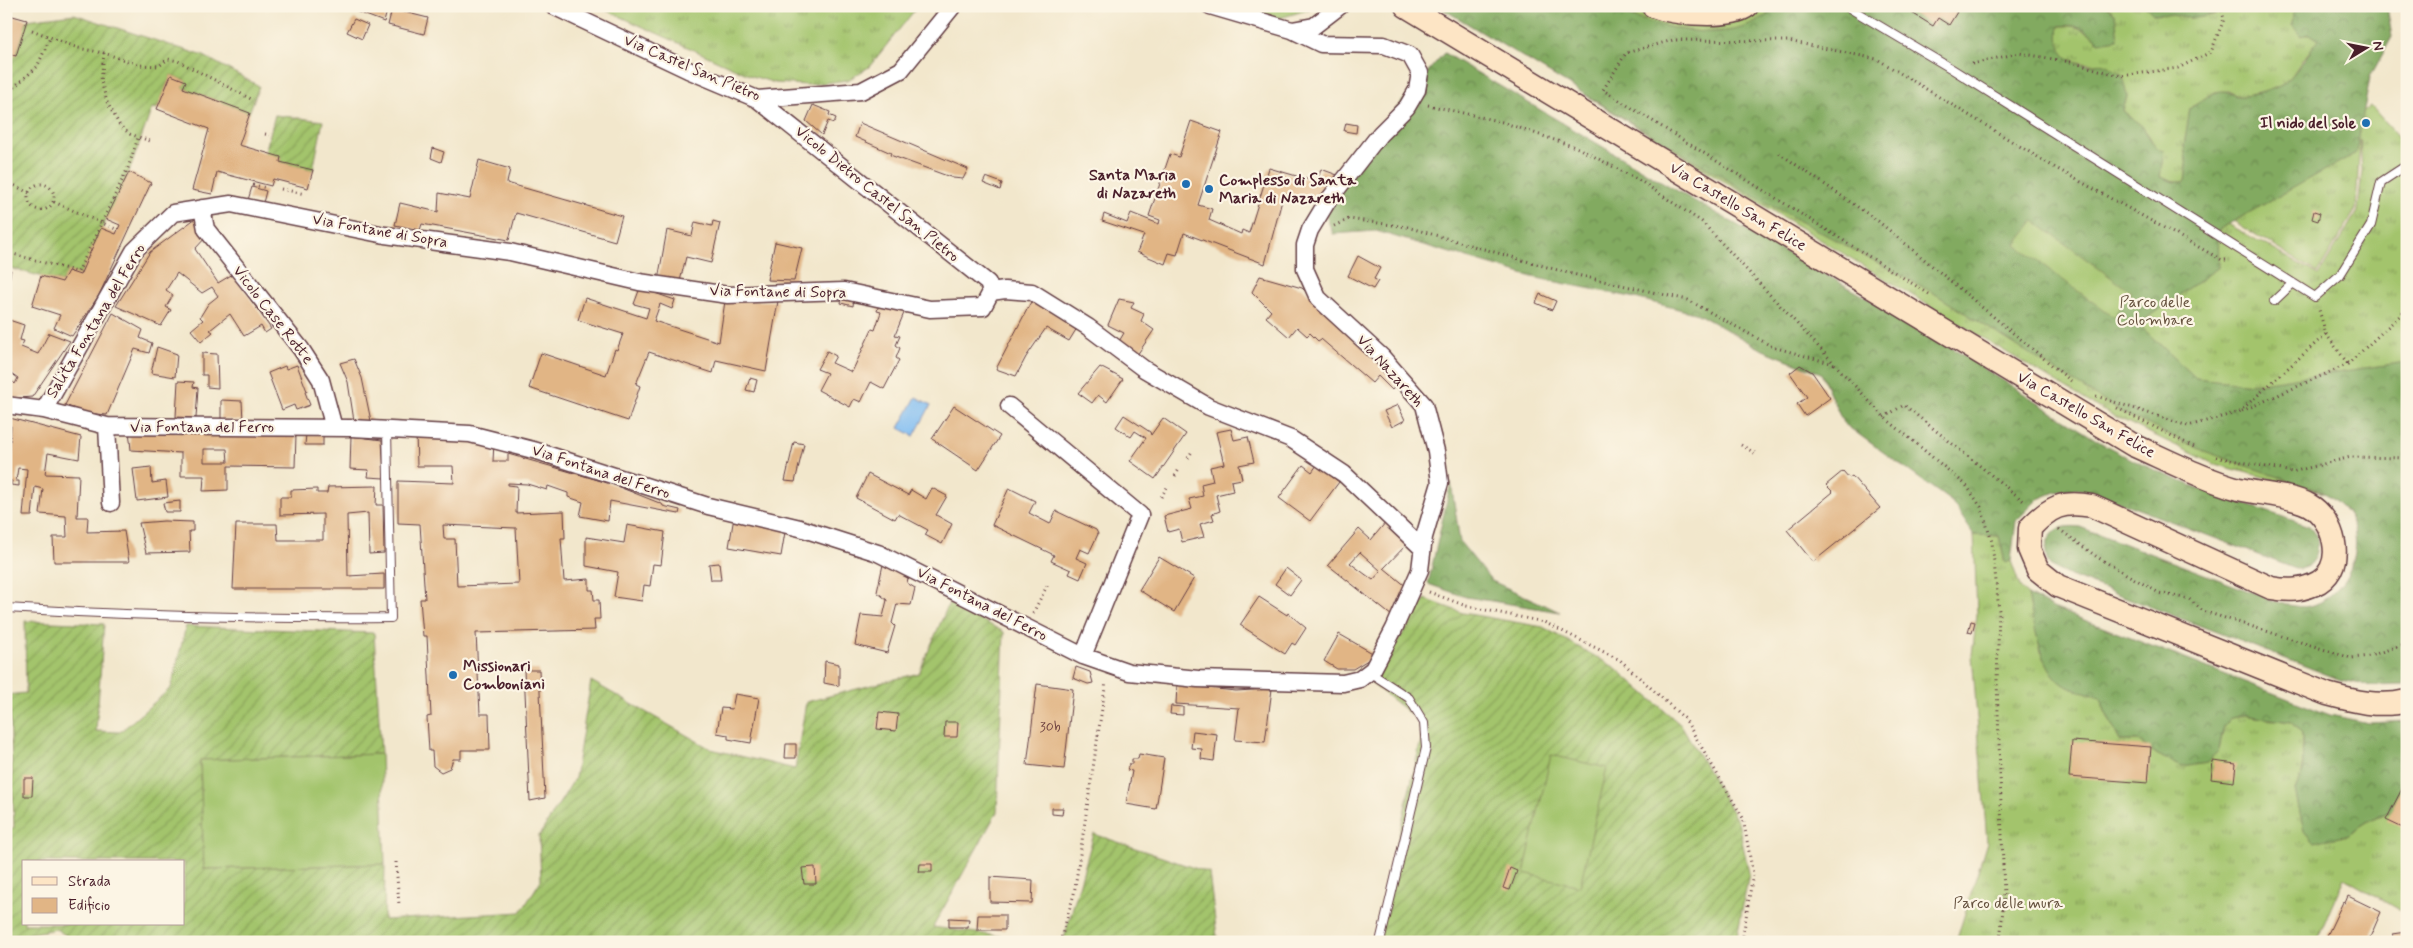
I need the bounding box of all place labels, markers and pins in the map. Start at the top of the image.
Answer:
place label: Il nido del sole [2260,113,2356,134]
marker: Il nido del sole [2360,117,2372,129]
place label: Santa Maria di Nazareth [1089,165,1176,204]
place label: Complesso di Santa Maria di Nazareth [1219,170,1356,209]
marker: Santa Maria di Nazareth [1180,178,1192,190]
marker: Complesso di Santa Maria di Nazareth [1203,183,1215,195]
place label: Missionari Comboniani [463,656,545,695]
marker: Missionari Comboniani [447,669,459,681]

